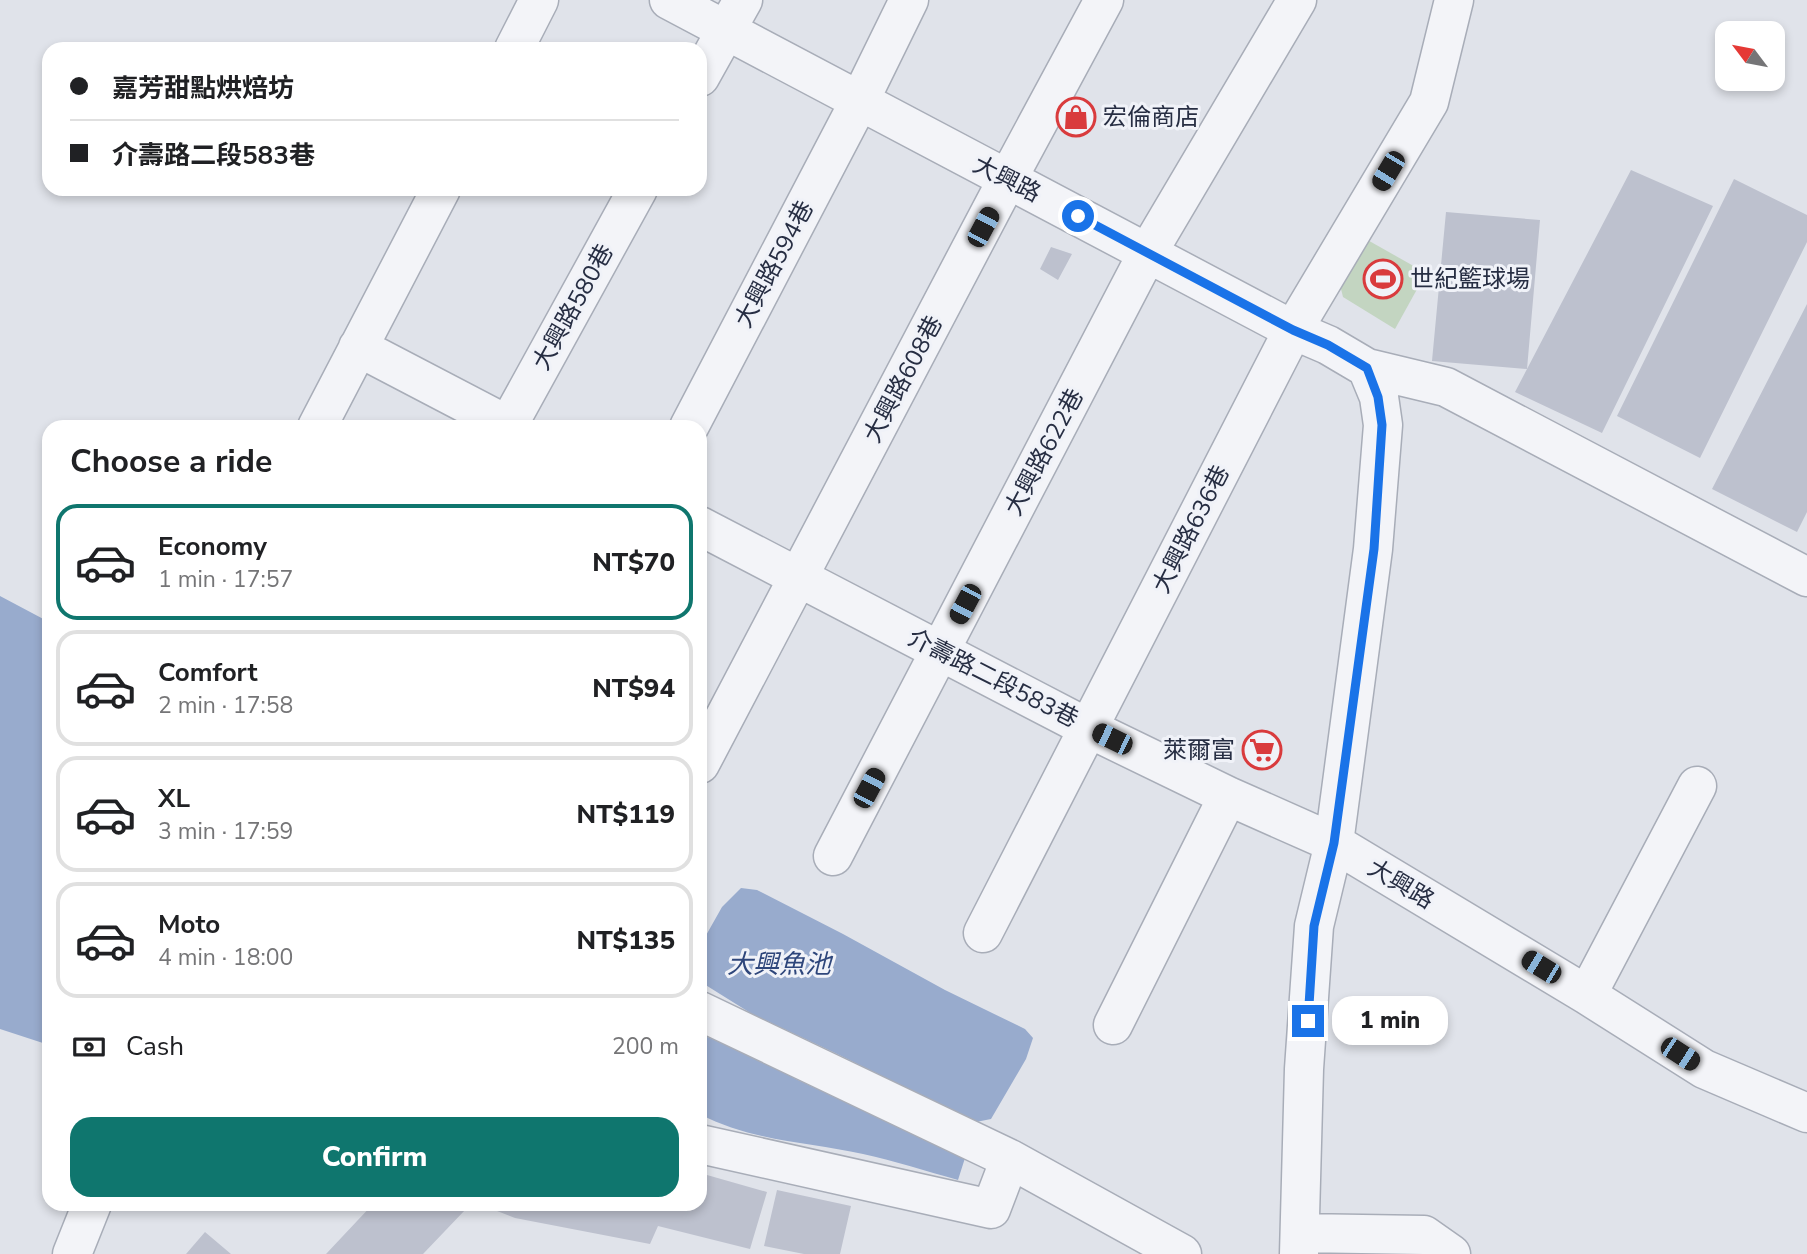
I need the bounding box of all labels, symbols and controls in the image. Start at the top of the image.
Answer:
north arrow [1715,21,1785,91]
map controls [1715,21,1785,91]
text: 嘉芳甜點烘焙坊 [112,71,294,106]
shop icon: 宏倫商店 [1055,96,1097,138]
place label: 宏倫商店 [1103,101,1199,133]
text: 介壽路二段583巷 [112,138,315,173]
street label: 大興路 [968,148,1046,210]
car [1369,148,1408,194]
street label: 大興路594巷 [727,195,821,333]
route start [1062,200,1094,232]
car [964,204,1003,250]
street label: 大興路580巷 [525,238,621,376]
sports icon: 世紀籃球場 [1362,258,1404,300]
place label: 世紀籃球場 [1410,263,1530,295]
street label: 大興路608巷 [856,310,950,448]
street label: 大興路622巷 [997,383,1091,521]
text: Choose a ride [70,440,272,483]
street label: 大興路636巷 [1145,460,1237,598]
text: Economy [158,529,267,564]
icon: car [74,531,137,594]
text: NT$70 [592,545,675,580]
text: 1 min · 17:57 [158,564,293,595]
car [946,581,985,627]
street label: 介壽路二段583巷 [902,621,1084,735]
text: Comfort [158,655,258,690]
icon: car [74,657,137,720]
text: NT$94 [592,671,675,706]
text: 2 min · 17:58 [158,690,293,721]
car [1089,720,1136,758]
supermarket icon: 萊爾富 [1241,729,1283,771]
place label: 萊爾富 [1163,734,1235,766]
car [850,765,889,811]
text: XL [158,781,190,816]
icon: car [74,783,137,846]
text: NT$119 [577,797,675,832]
text: 3 min · 17:59 [158,816,293,847]
street label: 大興路 [1362,852,1440,916]
text: Moto [158,907,220,942]
icon: car [74,909,137,972]
text: NT$135 [577,923,675,958]
text: 4 min · 18:00 [158,942,293,973]
water label: 大興魚池 [727,947,834,982]
car [1518,947,1565,987]
callout: 1 min [1332,996,1448,1046]
route end [1292,1005,1324,1037]
text: 1 min [1360,1005,1420,1036]
icon: cash [70,1028,108,1066]
text: Cash [126,1029,184,1064]
text: 200 m [612,1031,679,1062]
car [1657,1034,1704,1074]
button: Confirm [70,1117,679,1197]

